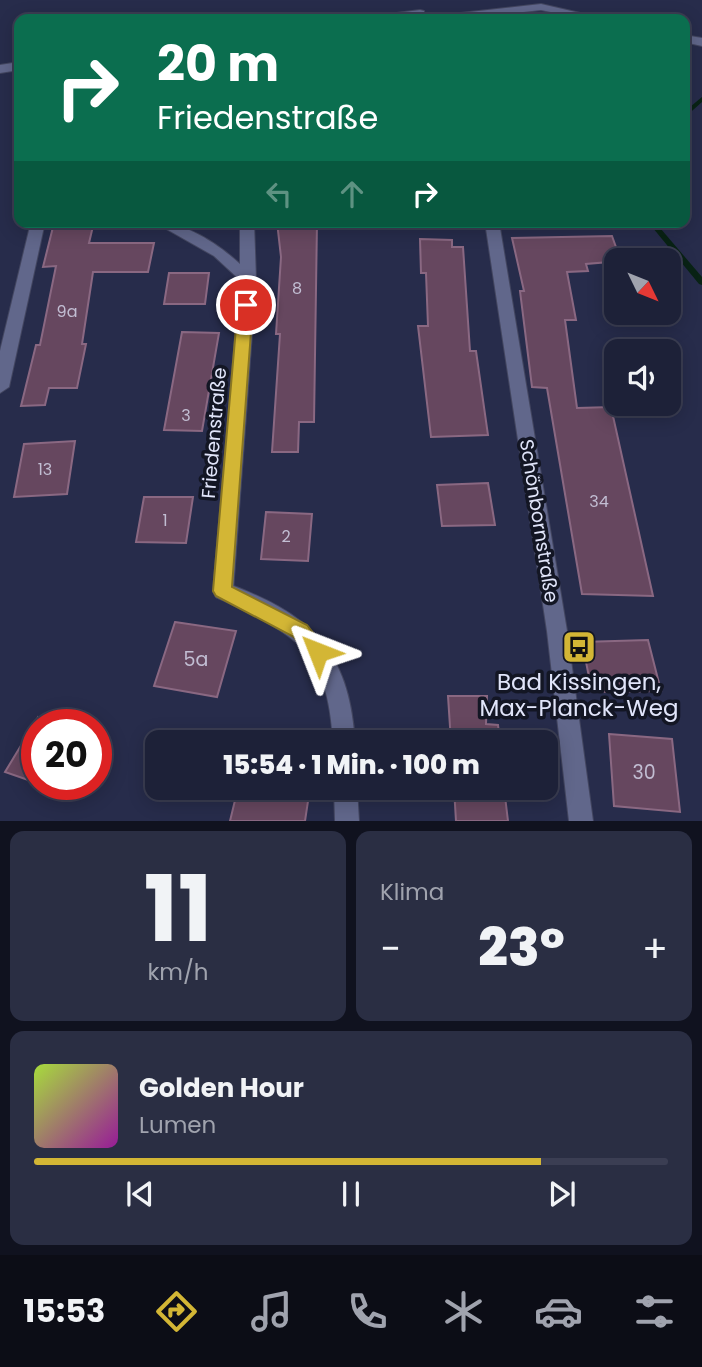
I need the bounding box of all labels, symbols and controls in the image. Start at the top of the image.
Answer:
text: 20 m [157,30,279,98]
icon: right [42,42,133,133]
text: Friedenstraße [157,95,378,140]
icon: left [260,175,298,213]
icon: ahead [333,175,371,213]
icon: right [406,175,444,213]
north arrow [604,248,681,326]
map controls [604,248,681,416]
pin [216,275,276,335]
house number: 8 [292,277,302,300]
icon: arrive [227,286,265,324]
house number: 9a [57,300,77,323]
button: sound [604,339,681,416]
street label: Friedenstraße [195,366,233,500]
house number: 3 [181,404,191,427]
street label: Schönbornstraße [513,437,565,605]
house number: 13 [38,458,52,481]
house number: 34 [589,490,609,513]
house number: 1 [162,509,168,532]
house number: 2 [281,525,291,548]
position arrow [281,615,355,689]
bus stop icon: Bad Kissingen, Max-Planck-Weg [560,628,598,666]
house number: 5a [184,646,208,673]
place label: Bad Kissingen, Max-Planck-Weg [479,666,679,724]
speed limit sign: 20 [21,709,112,800]
text: 15:54 · 1 Min. · 100 m [223,747,480,783]
house number: 30 [632,759,656,786]
text: 11 [144,845,212,973]
text: Klima [380,876,444,908]
text: 23° [478,911,565,984]
text: − [380,922,401,975]
text: + [642,922,668,975]
text: km/h [147,956,209,988]
text: Golden Hour [139,1070,304,1106]
text: Lumen [139,1109,216,1141]
icon: previous [121,1175,159,1213]
icon: pause [332,1175,370,1213]
icon: next [543,1175,581,1213]
icon: directions [152,1287,201,1336]
icon: music [247,1287,296,1336]
icon: phone [343,1287,392,1336]
icon: climate [439,1287,488,1336]
icon: car [534,1287,583,1336]
icon: filters [630,1287,679,1336]
text: 15:53 [23,1288,105,1333]

